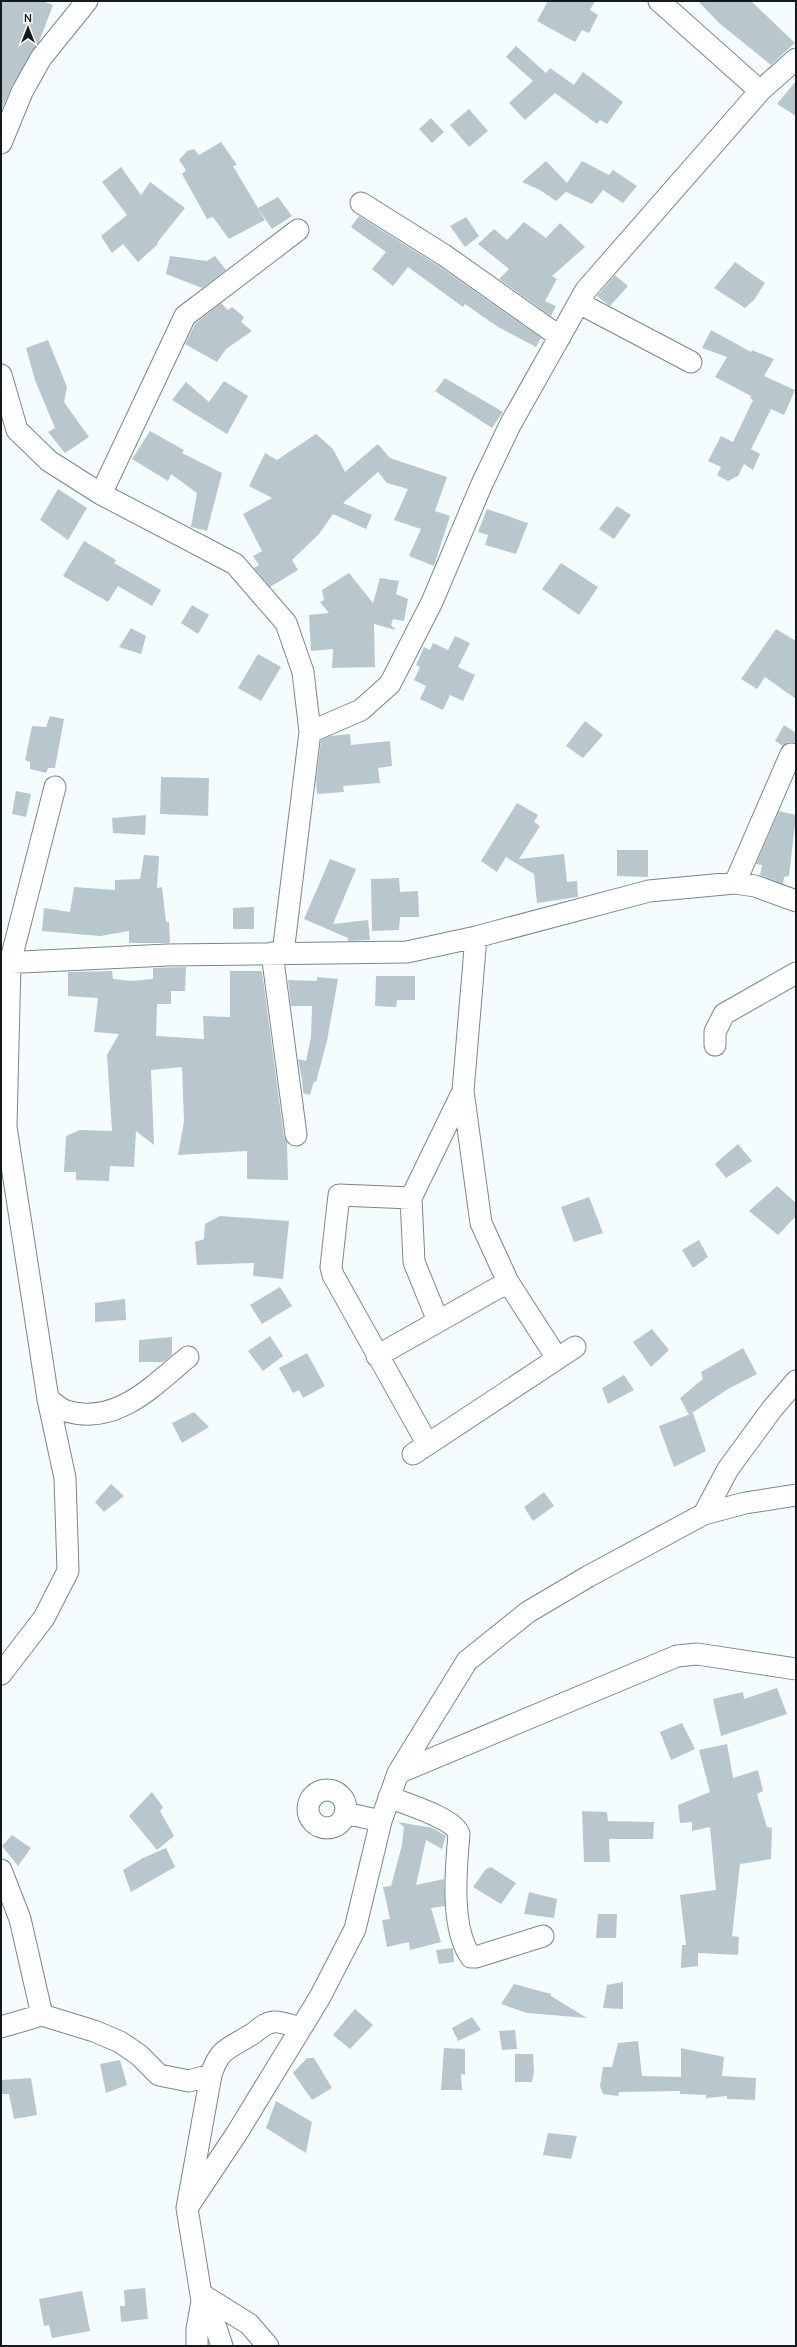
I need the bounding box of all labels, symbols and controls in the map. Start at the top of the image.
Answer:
north arrow [8,8,48,48]
text: N [24,10,32,25]

